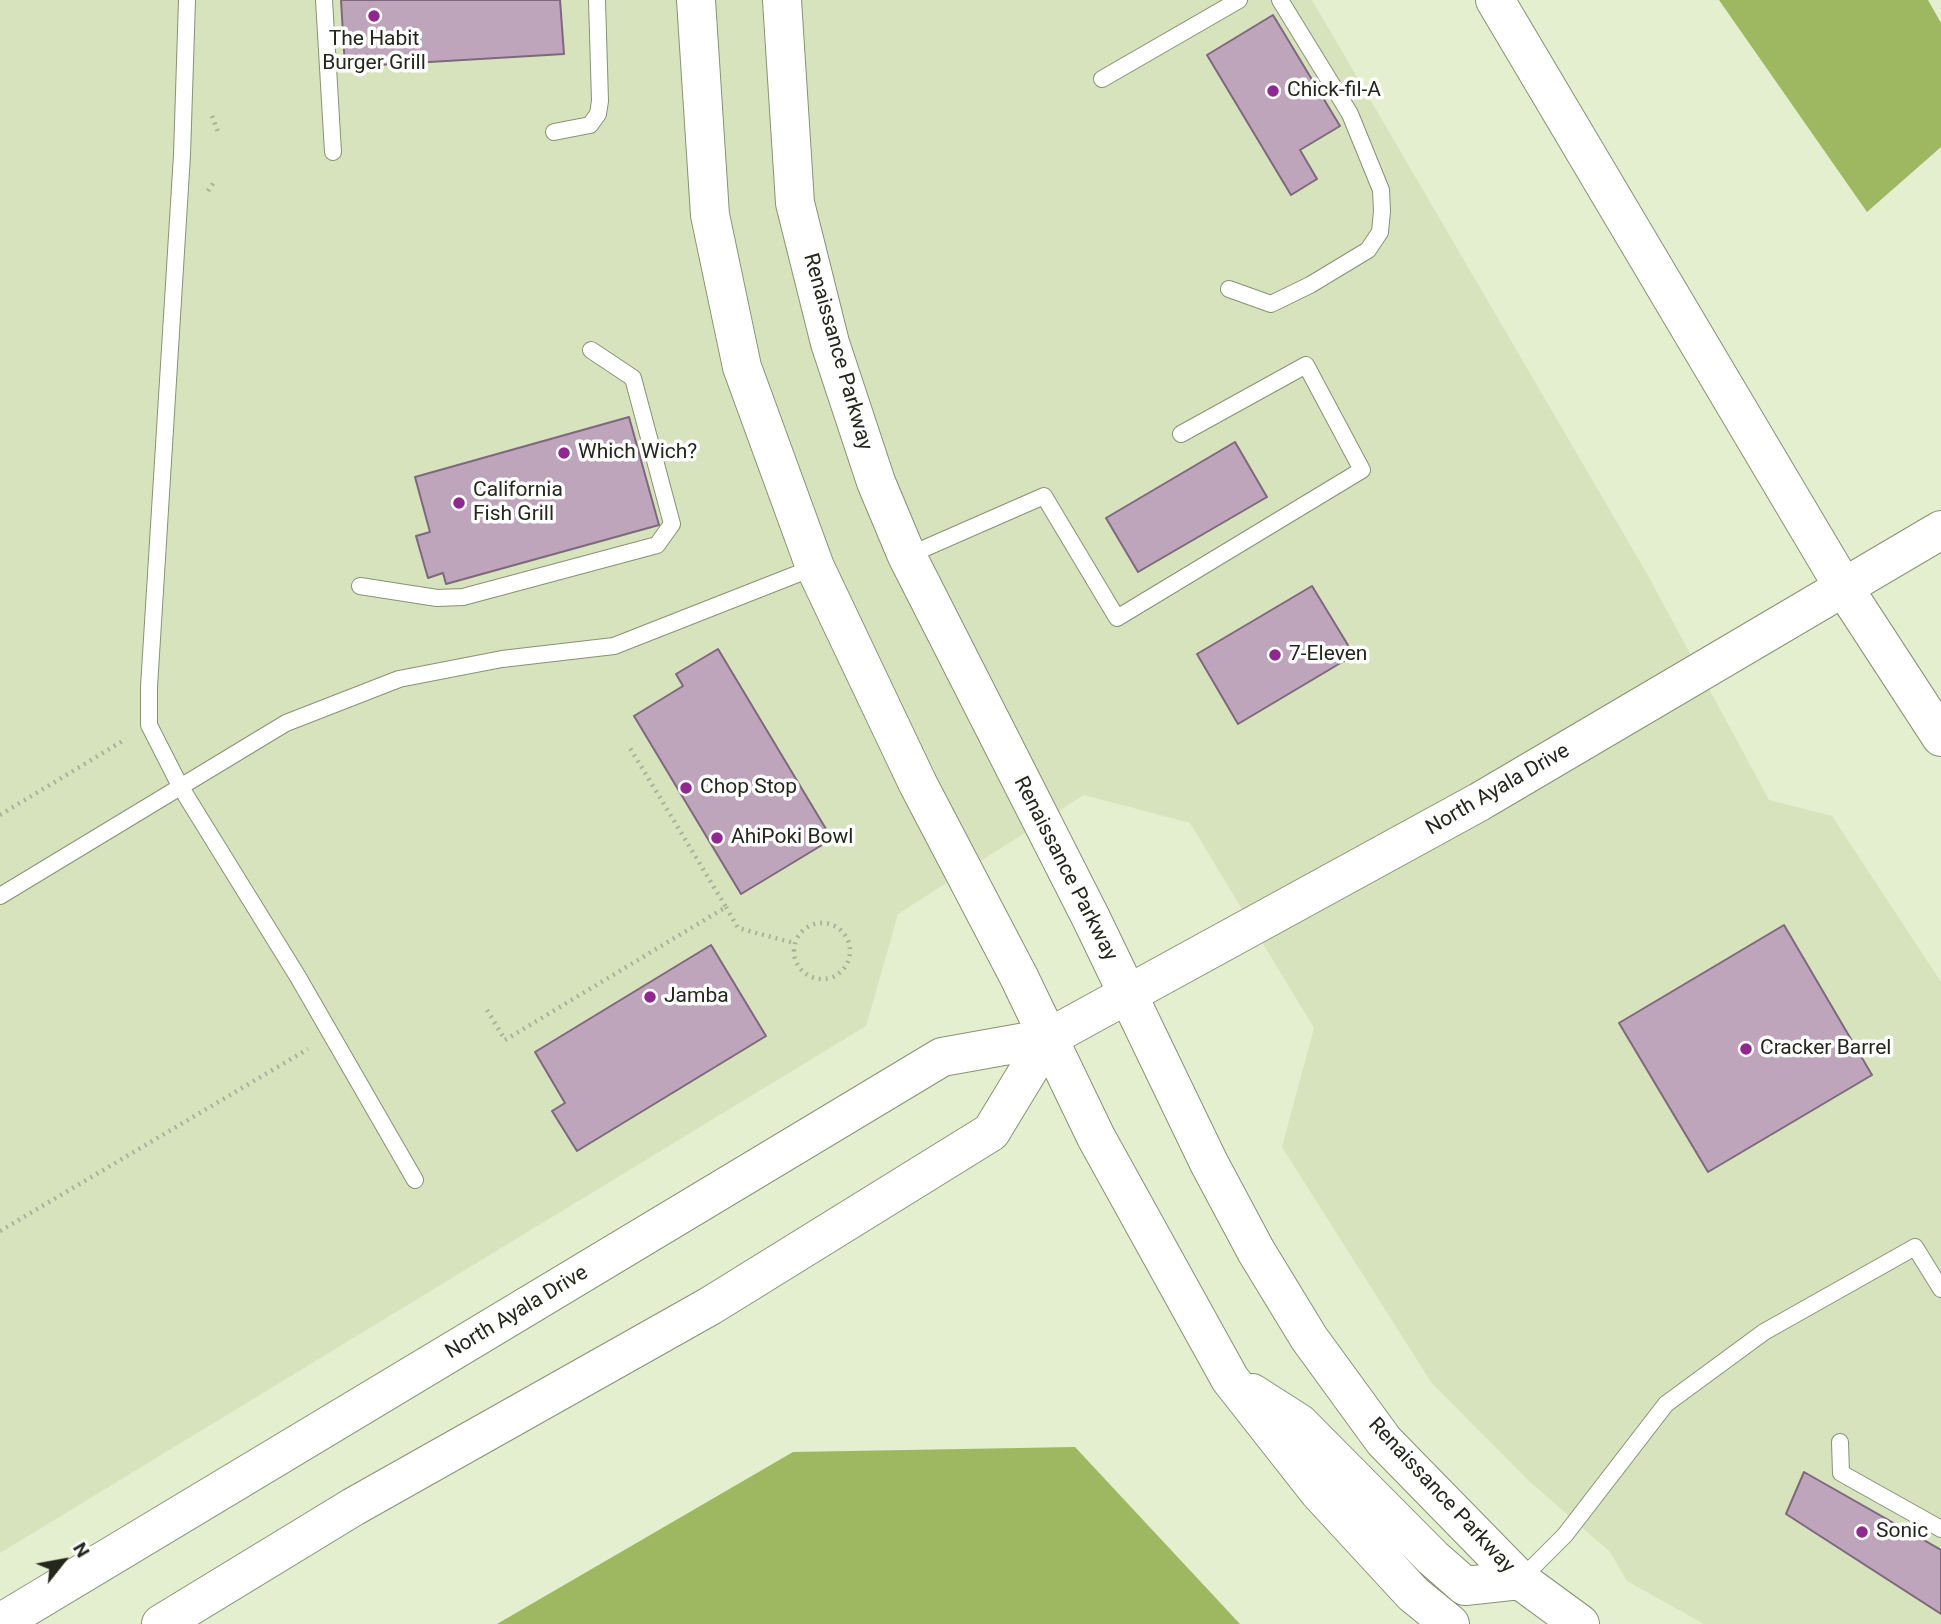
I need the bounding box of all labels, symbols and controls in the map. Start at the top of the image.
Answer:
marker: The Habit Burger Grill [366,8,382,24]
place label: The Habit Burger Grill [322,27,426,77]
place label: Chick-fil-A [1287,78,1381,104]
marker: Chick-fil-A [1265,83,1281,99]
street label: Renaissance Parkway [797,251,877,453]
place label: Which Wich? [578,440,697,466]
marker: Which Wich? [556,445,572,461]
place label: California Fish Grill [473,478,563,528]
marker: California Fish Grill [451,495,467,511]
place label: 7-Eleven [1289,642,1367,668]
marker: 7-Eleven [1267,647,1283,663]
street label: North Ayala Drive [1422,739,1574,841]
street label: Renaissance Parkway [1008,773,1122,965]
place label: Chop Stop [700,775,797,801]
marker: Chop Stop [678,780,694,796]
place label: AhiPoki Bowl [731,825,853,851]
marker: AhiPoki Bowl [709,830,725,846]
place label: Jamba [664,984,729,1010]
marker: Jamba [642,989,658,1005]
place label: Cracker Barrel [1760,1036,1891,1062]
marker: Cracker Barrel [1738,1041,1754,1057]
street label: North Ayala Drive [441,1261,593,1365]
street label: Renaissance Parkway [1362,1413,1520,1579]
place label: Sonic [1876,1519,1928,1545]
marker: Sonic [1854,1524,1870,1540]
north arrow [28,1526,98,1596]
text: N [68,1538,95,1562]

